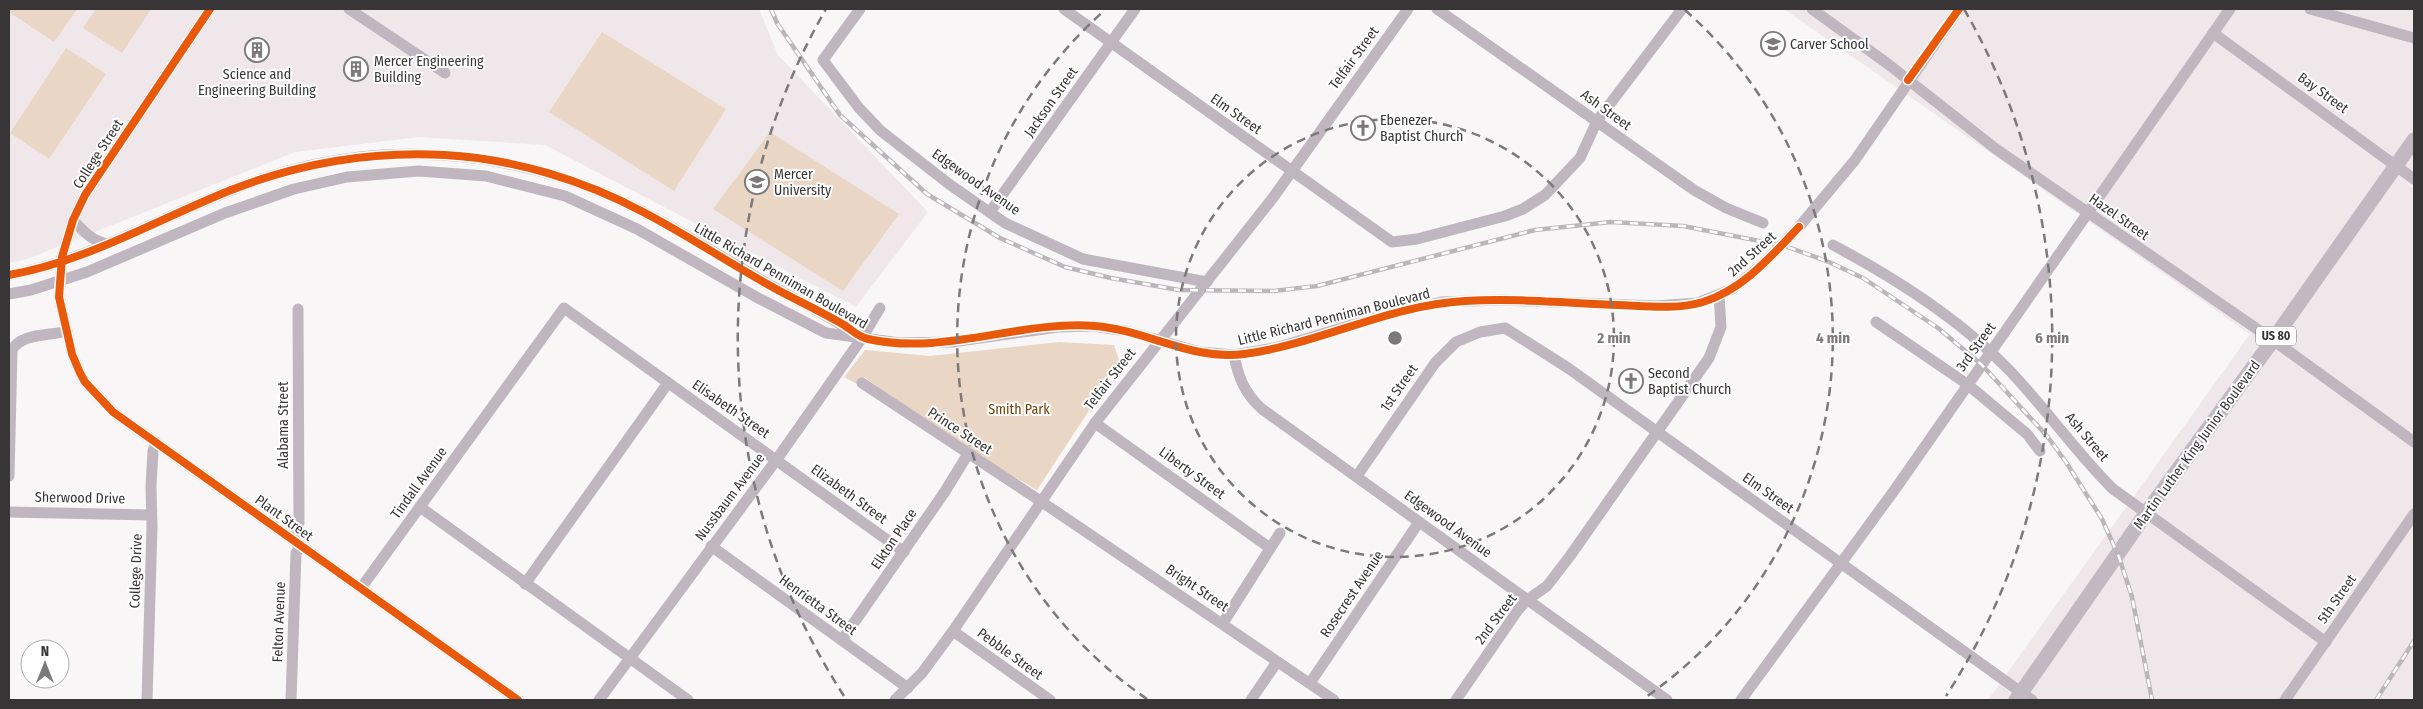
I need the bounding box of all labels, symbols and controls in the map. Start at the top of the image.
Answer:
street label: Telfair Street [1326,23,1383,93]
school or university icon: Carver School [1760,31,1786,57]
place label: Carver School [1790,36,1869,53]
building icon: Science and Engineering Building [244,37,270,63]
place label: Mercer Engineering Building [374,53,484,86]
building icon: Mercer Engineering Building [343,56,369,82]
street label: Jackson Street [1021,63,1082,140]
place label: Science and Engineering Building [198,66,316,99]
street label: Bay Street [2294,69,2352,117]
street label: Ash Street [1577,86,1635,134]
street label: Elm Street [1207,90,1265,138]
place label: Ebenezer Baptist Church [1380,112,1463,145]
church icon: Ebenezer Baptist Church [1350,115,1376,141]
street label: College Street [69,116,127,192]
street label: Edgewood Avenue [929,145,1023,219]
place label: Mercer University [774,166,832,199]
school or university icon: Mercer University [744,169,770,195]
street label: Hazel Street [2086,190,2153,244]
street label: Little Richard Penniman Boulevard [691,219,871,333]
street label: 2nd Street [1724,228,1780,280]
street label: Little Richard Penniman Boulevard [1236,285,1432,349]
street label: 3rd Street [1953,319,2000,375]
road number: US 80 [2256,326,2296,346]
centre of rings [1386,329,1404,347]
text: 2 min [1596,329,1631,347]
text: 4 min [1816,329,1850,347]
text: 6 min [2035,329,2069,347]
street label: Telfair Street [1081,345,1140,413]
street label: Martin Luther King Junior Boulevard [2130,357,2264,533]
street label: 1st Street [1377,361,1422,415]
place label: Second Baptist Church [1648,365,1731,398]
church icon: Second Baptist Church [1618,368,1644,394]
street label: Elisabeth Street [689,376,773,442]
street label: Alabama Street [275,381,292,469]
park label: Smith Park [988,401,1050,418]
street label: Prince Street [925,404,996,458]
street label: Ash Street [2062,409,2113,465]
street label: Liberty Street [1156,443,1229,503]
street label: Tindall Avenue [387,444,451,522]
street label: Nussbaum Avenue [692,450,769,544]
street label: Elizabeth Street [808,461,891,528]
street label: Elm Street [1739,469,1797,517]
street label: Edgewood Avenue [1401,487,1495,561]
street label: Sherwood Drive [35,489,125,507]
street label: Plant Street [252,491,317,545]
street label: Elkton Place [868,505,920,573]
street label: College Drive [126,533,146,609]
street label: Rosecrest Avenue [1317,547,1387,641]
street label: Bright Street [1162,561,1232,616]
street label: Henrietta Street [776,571,860,639]
street label: 5th Street [2314,571,2360,627]
street label: Felton Avenue [269,581,289,663]
street label: 2nd Street [1472,590,1521,648]
street label: Pebble Street [974,624,1046,684]
north arrow [20,639,70,689]
text: N [41,643,49,660]

